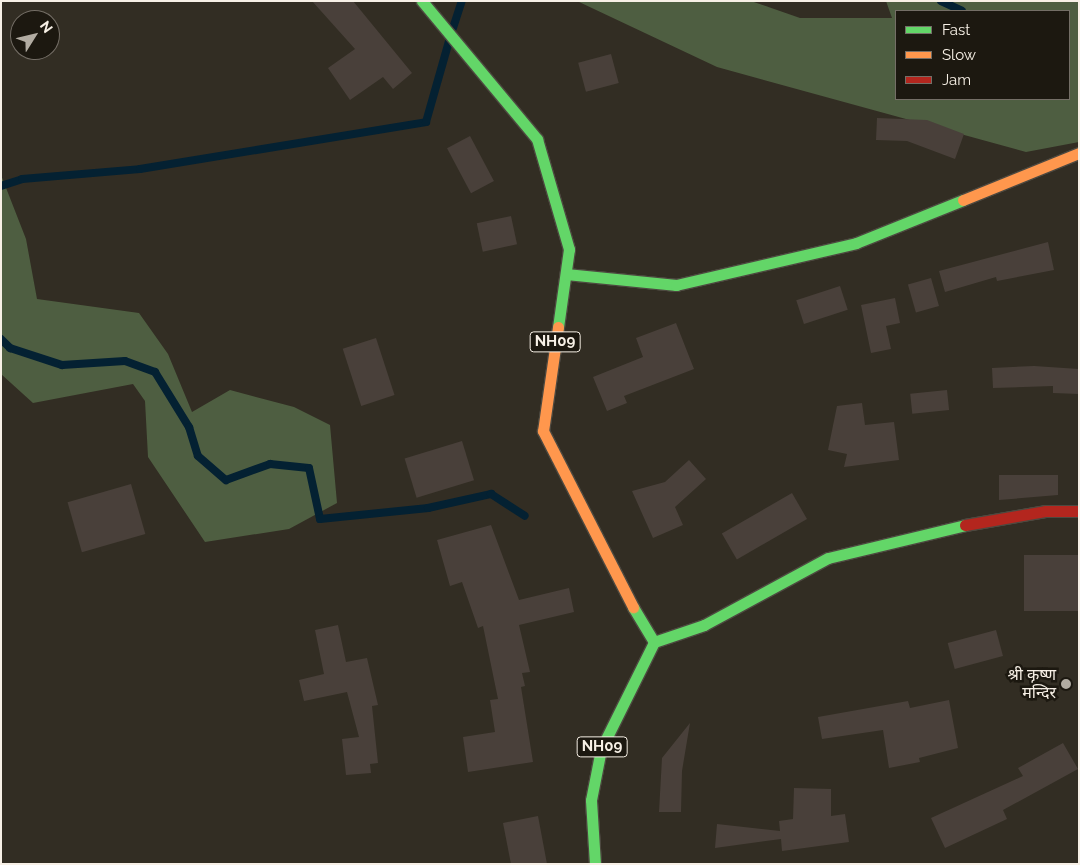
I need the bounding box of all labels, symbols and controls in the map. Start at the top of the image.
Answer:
north arrow [10,10,60,60]
legend [895,10,1070,100]
text: N [37,18,56,36]
text: Fast [942,21,970,39]
text: Slow [942,46,976,64]
text: Jam [942,71,971,89]
road number: NH09 [529,330,581,354]
place label: श्री कृष्ण मन्दिर [1007,665,1056,703]
marker: श्री कृष्ण मन्दिर [1060,678,1072,690]
road number: NH09 [576,734,628,760]

